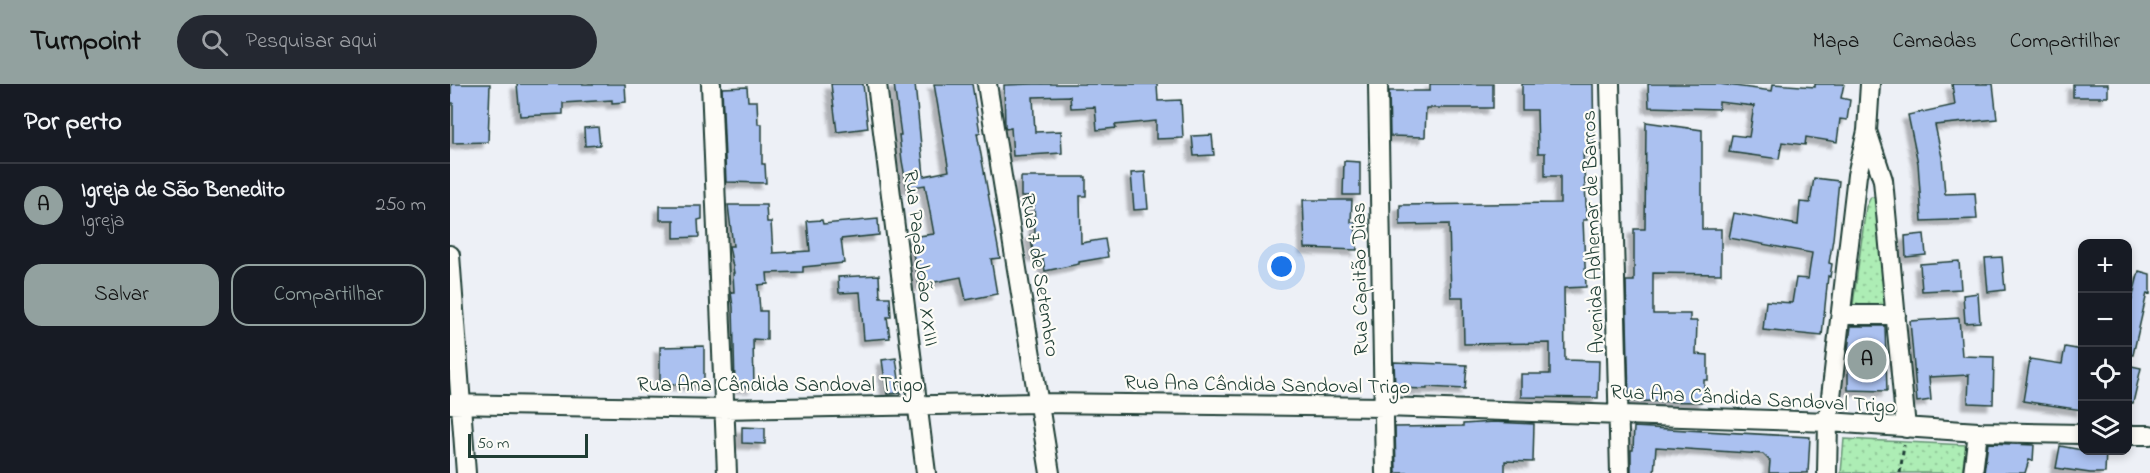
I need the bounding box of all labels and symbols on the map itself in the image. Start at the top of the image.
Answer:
street label: Avenida Adhemar de Barros [1575,110,1613,354]
street label: Rua Papa João XXIII [894,168,946,348]
street label: Rua 7 de Setembro [1011,192,1067,359]
street label: Rua Capitão Dias [1345,202,1377,356]
your location [1267,252,1296,281]
pin: A [1848,338,1886,382]
street label: Rua Ana Cândida Sandoval Trigo [1124,369,1410,405]
street label: Rua Ana Cândida Sandoval Trigo [637,371,923,403]
street label: Rua Ana Cândida Sandoval Trigo [1609,378,1897,424]
scale bar [468,431,588,458]

